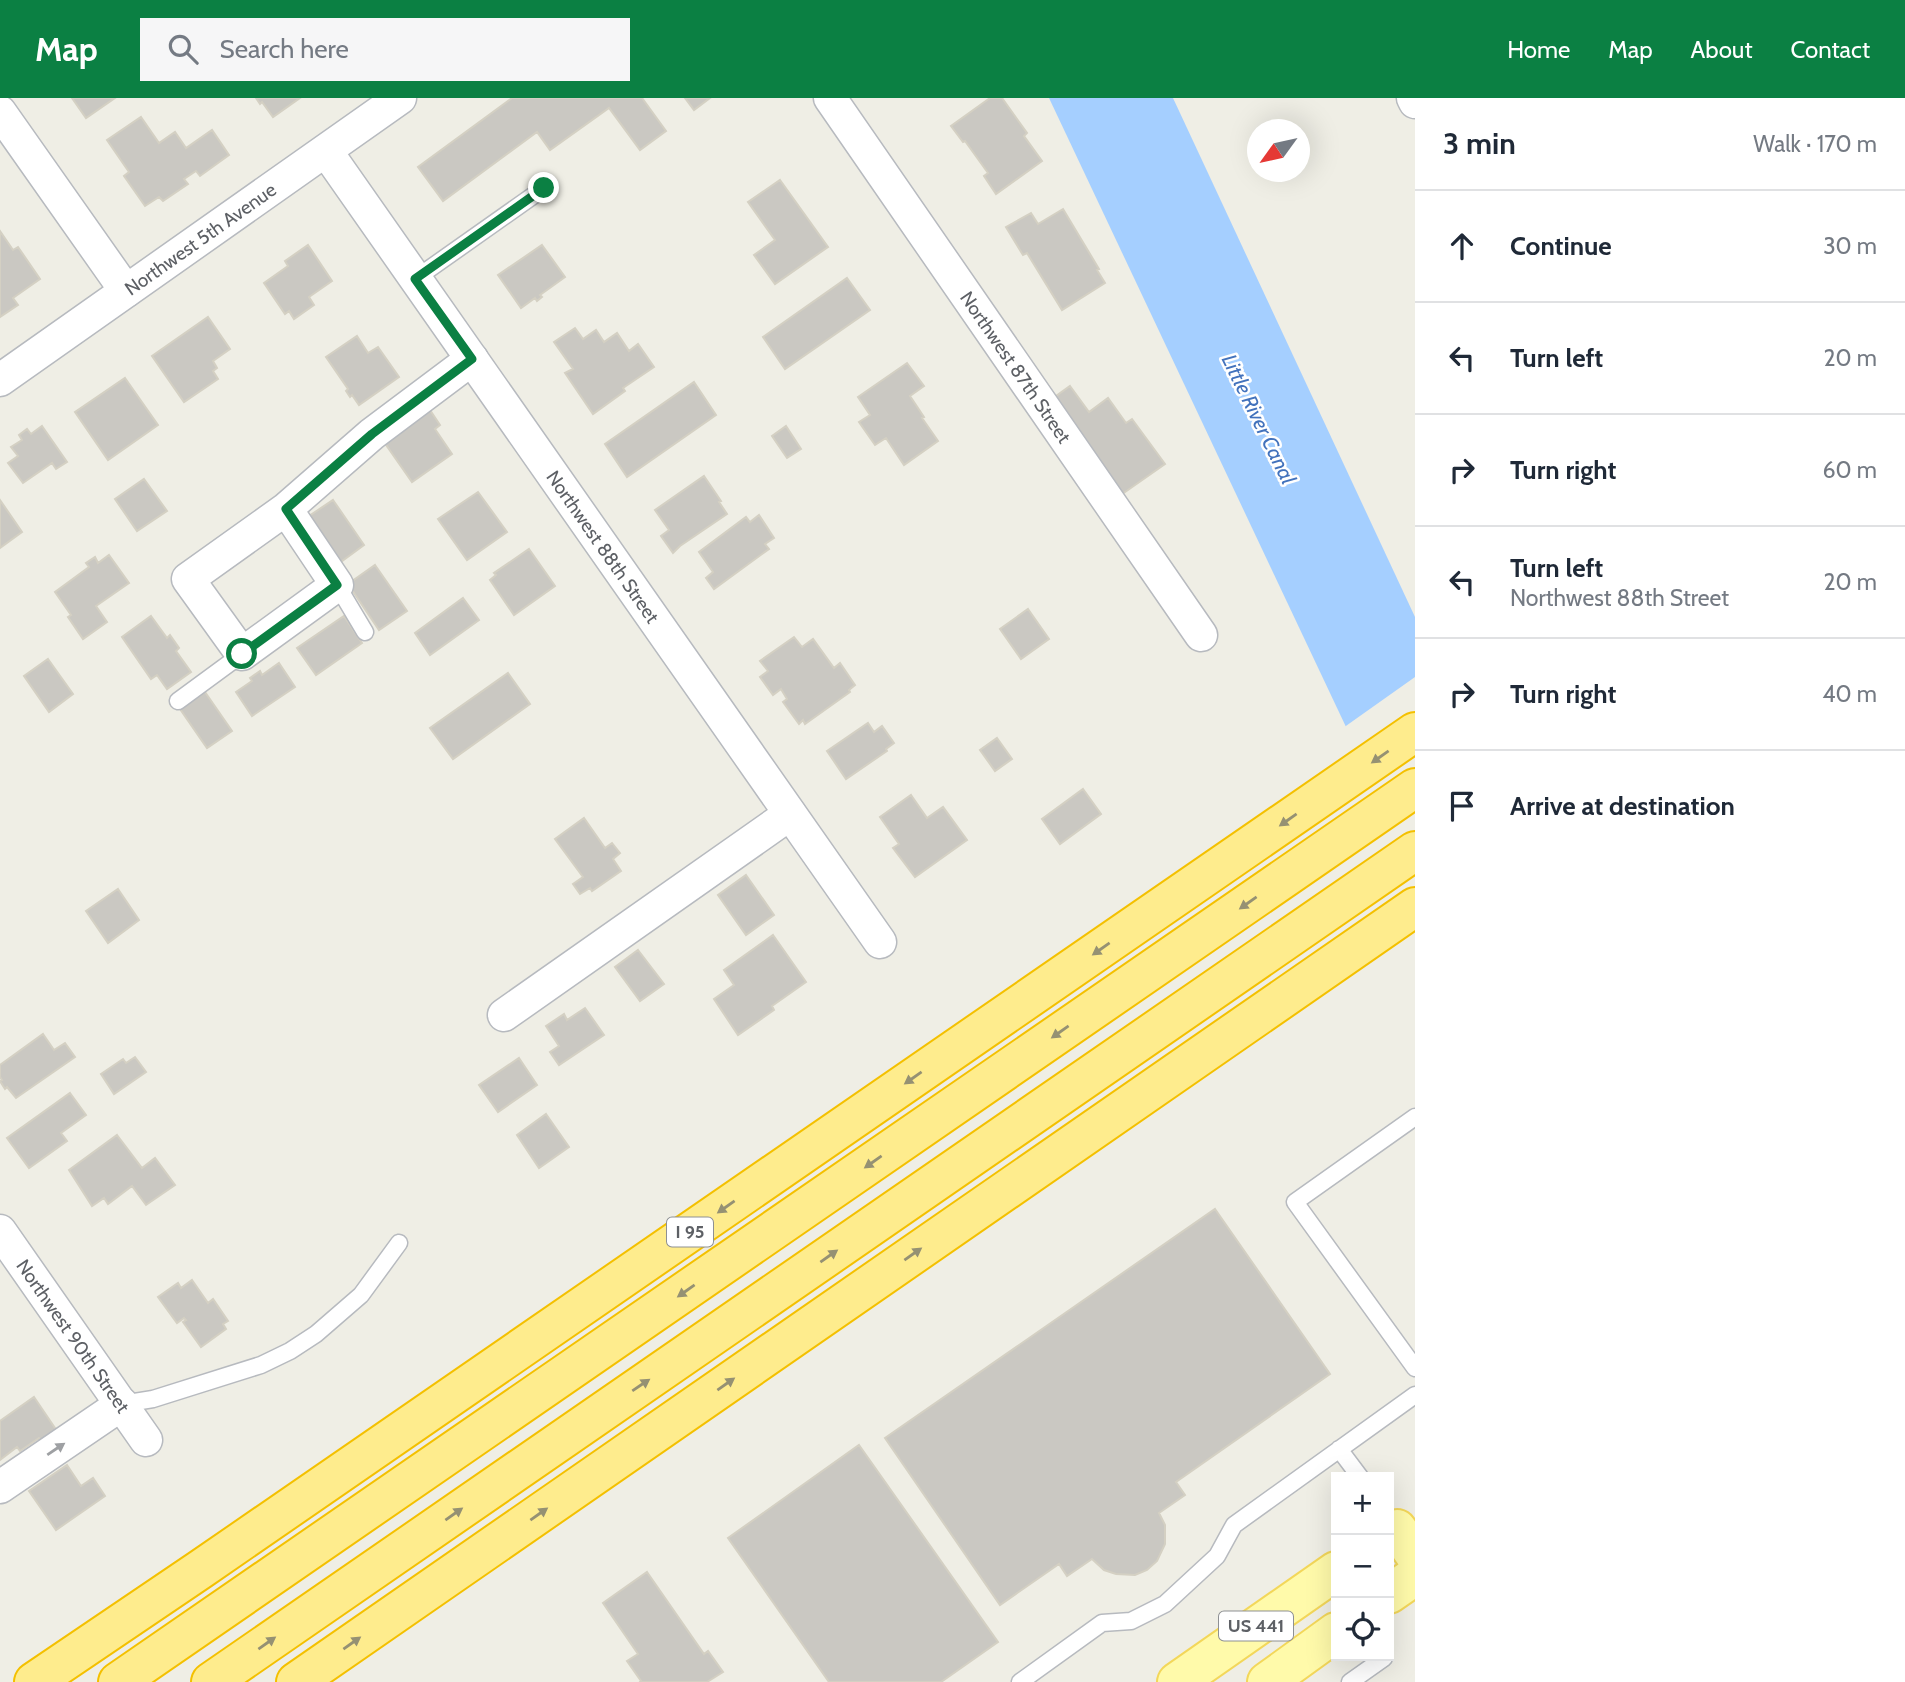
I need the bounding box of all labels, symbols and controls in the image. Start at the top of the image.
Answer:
search box [140,18,630,81]
text: Map [35,29,98,69]
icon: search [164,30,202,68]
text: Search here [220,33,349,65]
text: Home [1507,35,1570,64]
text: Map [1608,35,1653,64]
text: About [1691,35,1753,64]
text: Contact [1791,35,1870,64]
north arrow [1247,119,1310,182]
text: 3 min [1443,125,1516,162]
text: Walk · 170 m [1753,130,1877,158]
route end [528,172,559,203]
street label: Northwest 5th Avenue [120,178,281,300]
icon: ahead [1443,227,1481,265]
text: Continue [1510,230,1612,262]
text: 30 m [1823,232,1877,260]
street label: Northwest 87th Street [956,287,1077,448]
icon: left [1443,339,1481,377]
text: Turn left [1510,342,1603,374]
text: 20 m [1824,344,1877,372]
water label: Little River Canal [1217,350,1301,488]
icon: right [1443,451,1481,489]
text: Turn right [1510,454,1616,486]
text: 60 m [1823,456,1877,484]
street label: Northwest 88th Street [542,466,665,628]
text: Turn left [1510,552,1603,584]
icon: left [1443,563,1481,601]
text: 20 m [1824,568,1877,596]
text: Northwest 88th Street [1510,584,1729,612]
route start [226,638,257,669]
icon: right [1443,675,1481,713]
text: Turn right [1510,678,1616,710]
text: 40 m [1822,680,1877,708]
one-way arrow [1370,750,1389,763]
icon: arrive [1443,787,1481,825]
text: Arrive at destination [1510,790,1735,822]
one-way arrow [1279,813,1297,827]
one-way arrow [1239,896,1257,910]
one-way arrow [1091,942,1110,955]
one-way arrow [1051,1025,1069,1039]
one-way arrow [904,1071,922,1085]
one-way arrow [864,1155,882,1169]
one-way arrow [717,1200,735,1214]
road number: I 95 [667,1218,713,1246]
one-way arrow [904,1247,922,1261]
one-way arrow [820,1249,838,1263]
street label: Northwest 90th Street [12,1255,135,1418]
one-way arrow [677,1284,695,1298]
one-way arrow [717,1377,735,1391]
one-way arrow [632,1379,651,1392]
one-way arrow [47,1443,66,1456]
map controls [1331,1472,1394,1661]
button: + [1331,1472,1394,1535]
one-way arrow [445,1507,463,1521]
one-way arrow [530,1507,548,1521]
button: − [1331,1535,1394,1598]
button: locate [1331,1598,1394,1661]
road number: US 441 [1219,1611,1293,1640]
one-way arrow [258,1636,276,1650]
one-way arrow [343,1636,361,1650]

